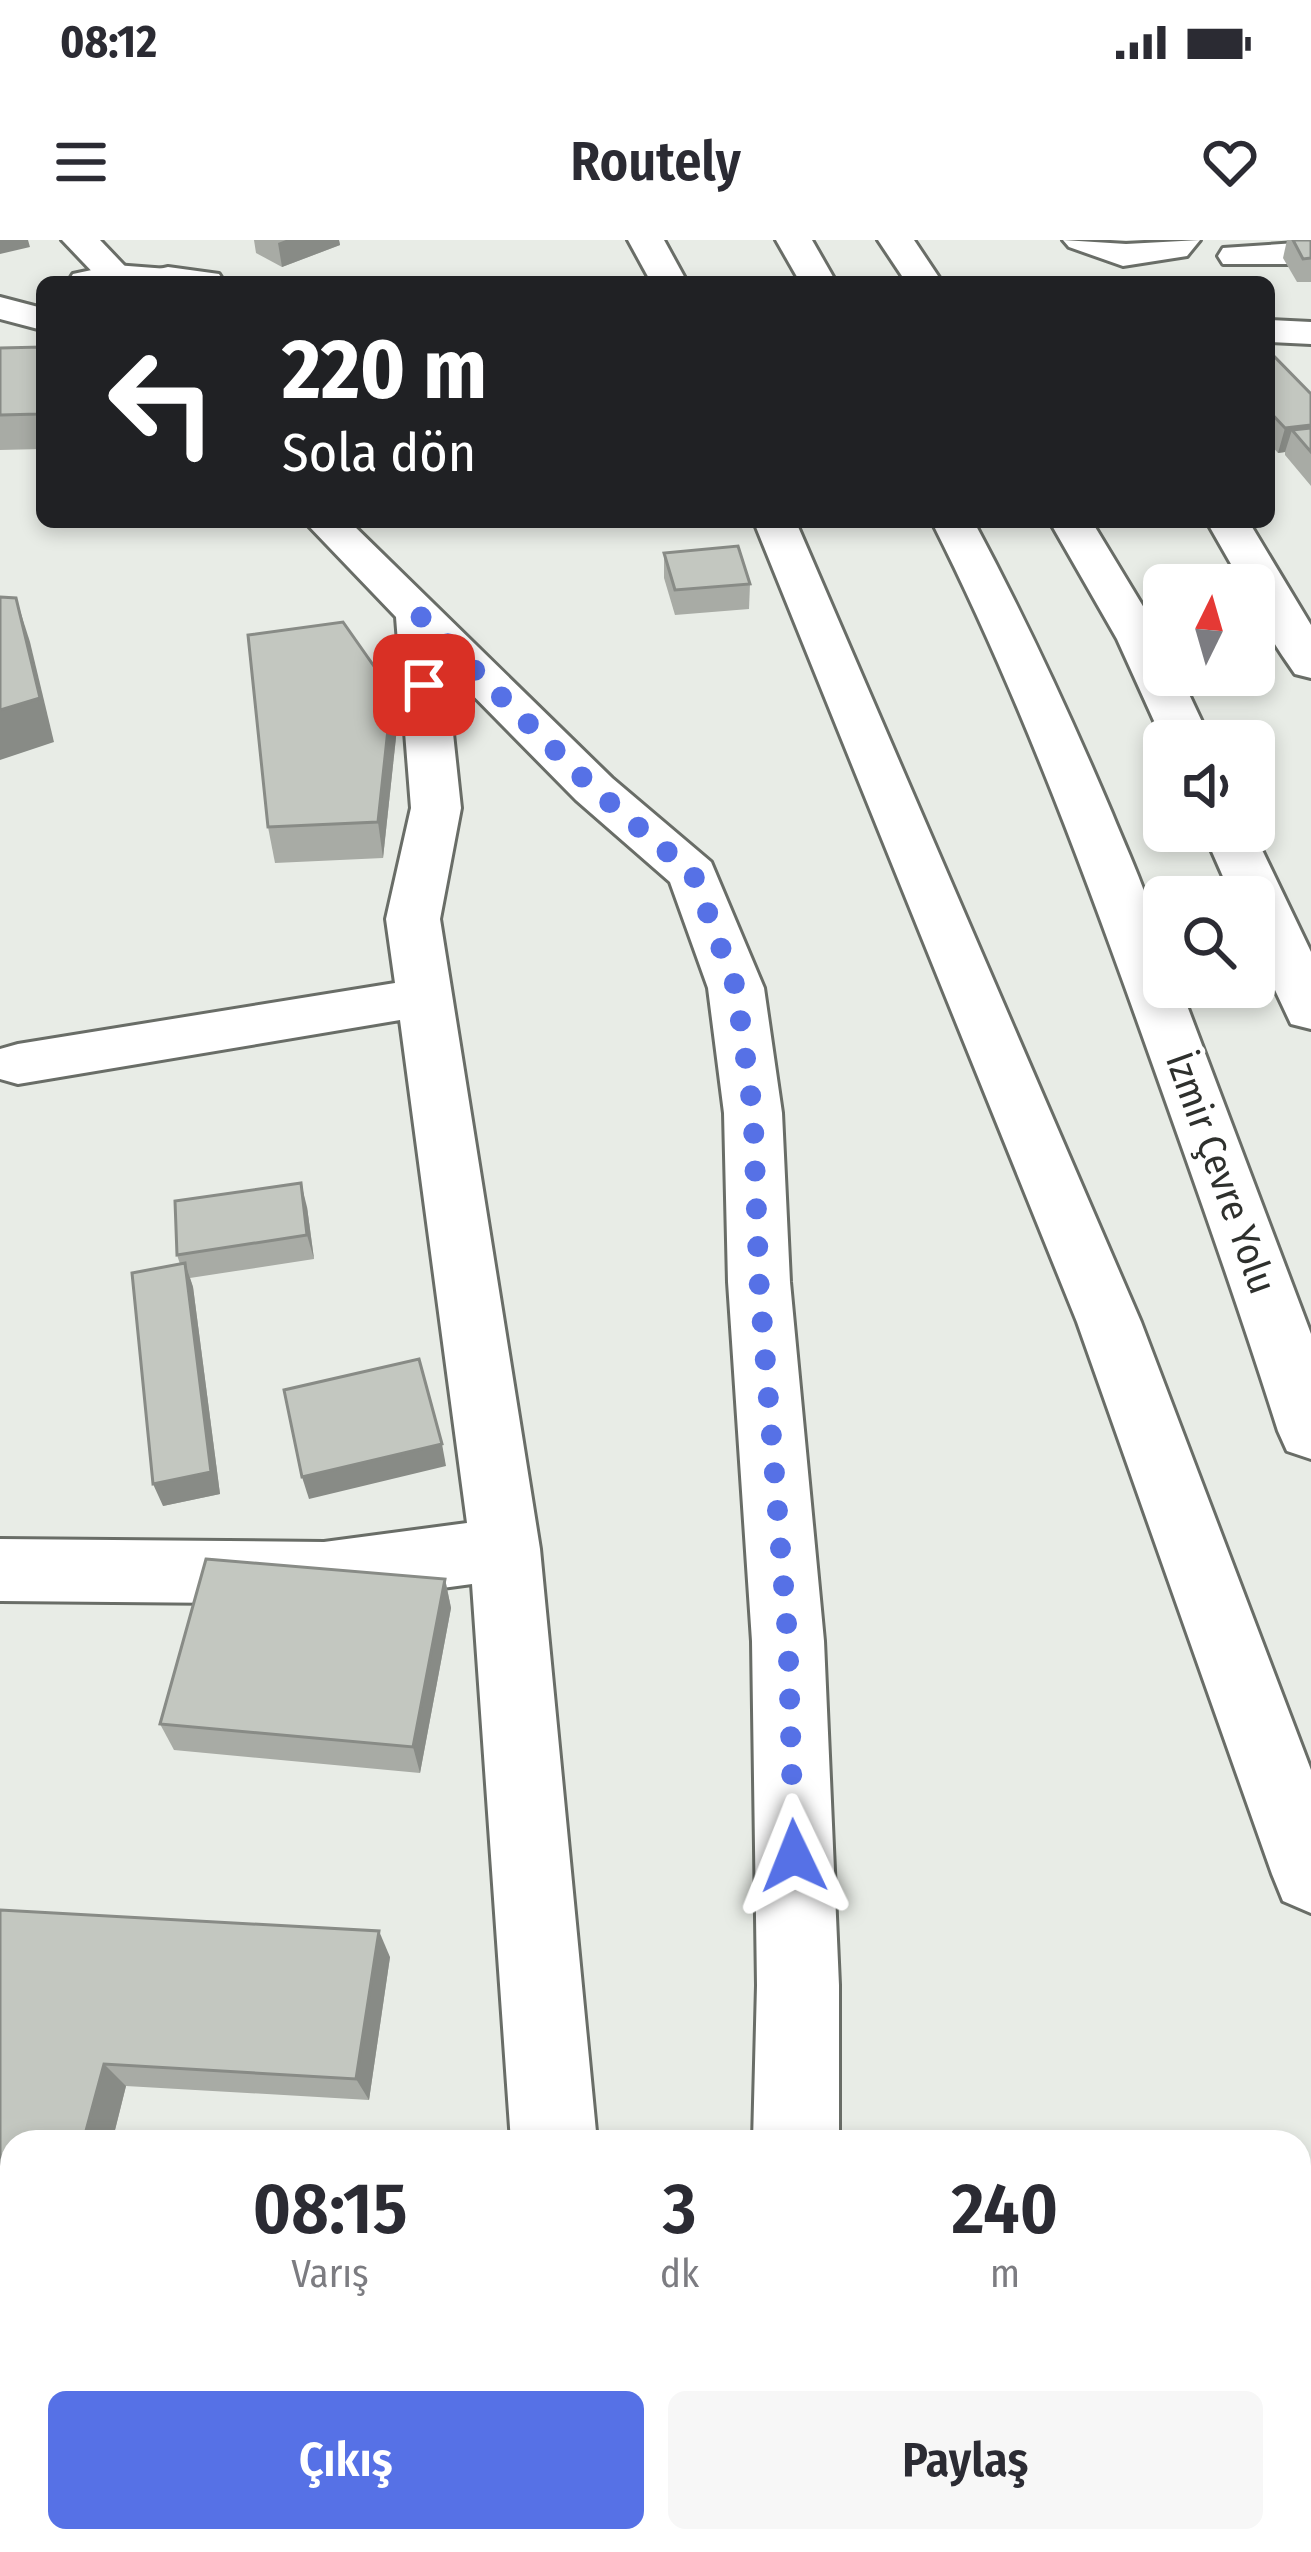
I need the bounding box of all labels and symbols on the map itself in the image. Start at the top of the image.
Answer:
north arrow [1143,564,1275,696]
pin [373,634,475,736]
street label: İzmir Çevre Yolu [1156,1046,1286,1300]
position arrow [731,1793,857,1919]

